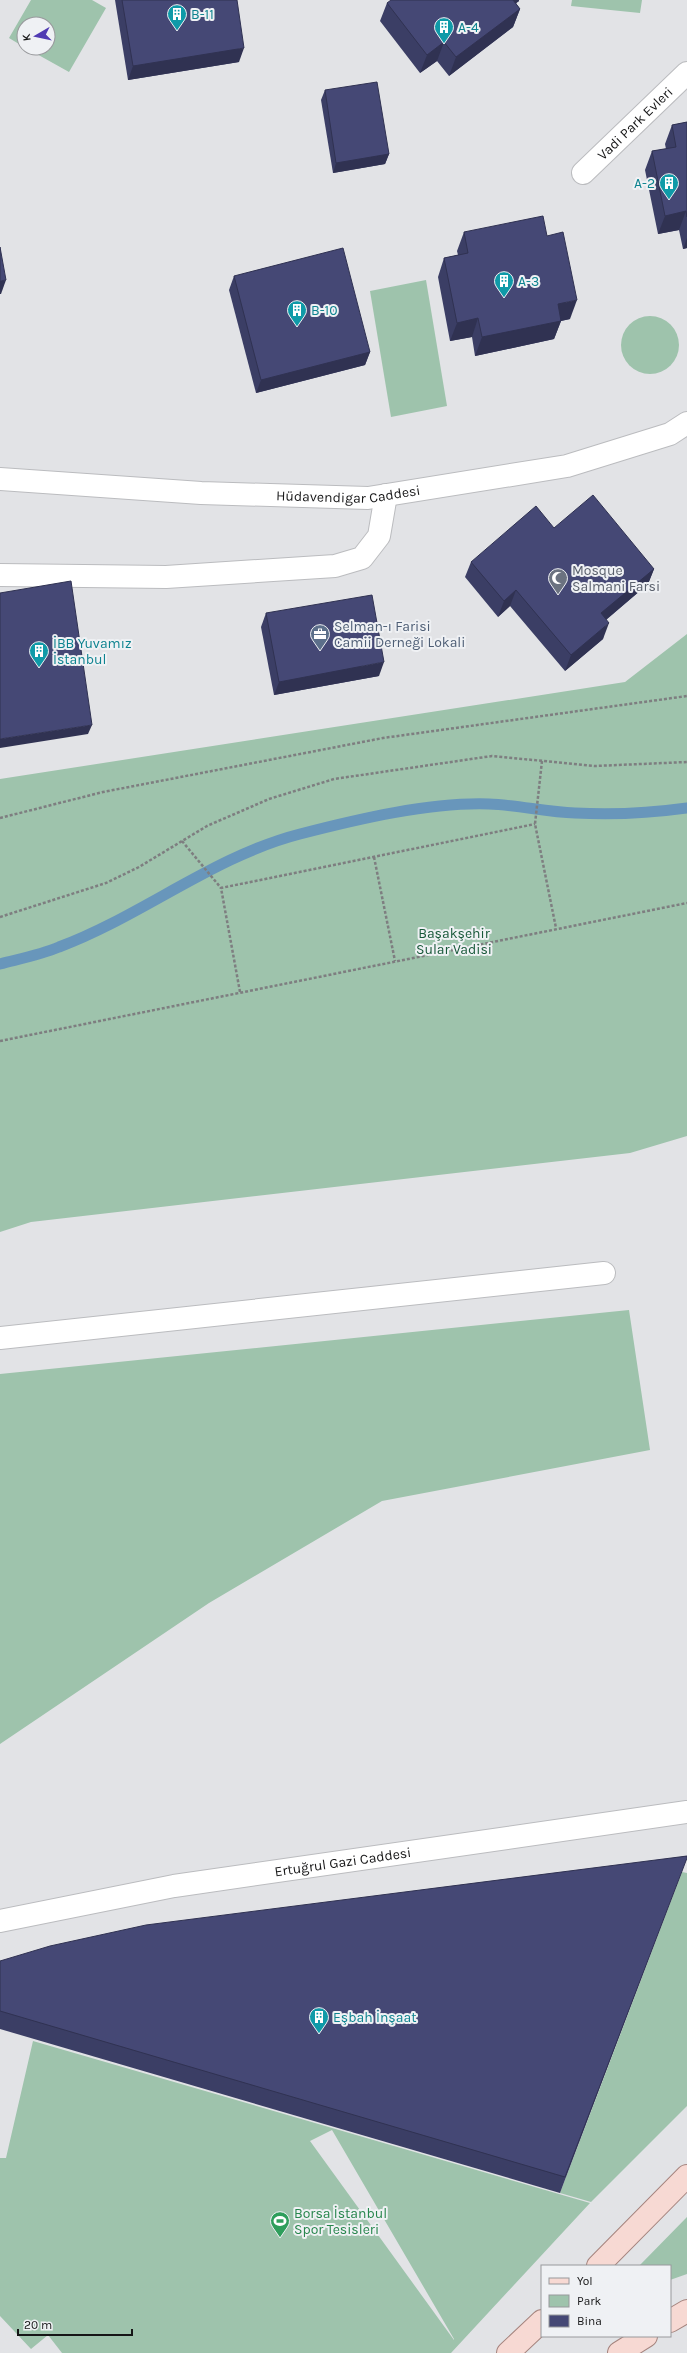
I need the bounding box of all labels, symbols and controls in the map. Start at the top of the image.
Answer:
building icon: B-11 [166,3,188,31]
place label: B-11 [191,6,214,23]
north arrow [16,16,56,56]
building icon: A-4 [433,16,455,44]
place label: A-4 [458,19,479,36]
text: K [20,32,34,42]
street label: Vadi Park Evleri [594,83,676,164]
building icon: A-2 [658,172,680,200]
place label: A-2 [634,175,655,192]
building icon: A-3 [493,270,515,298]
place label: A-3 [518,273,539,290]
building icon: B-10 [286,299,308,327]
place label: B-10 [311,302,338,319]
street label: Hüdavendigar Caddesi [276,482,422,507]
place label: Mosque Salmani Farsi [572,562,660,595]
mosque icon: Mosque Salmani Farsi [547,567,569,595]
place label: Selman-ı Farisi Camii Derneği Lokali [334,618,465,651]
office icon: Selman-ı Farisi Camii Derneği Lokali [309,623,331,651]
place label: İBB Yuvamız İstanbul [53,635,132,668]
building icon: İBB Yuvamız İstanbul [28,640,50,668]
park label: Başakşehir Sular Vadisi [416,925,492,958]
street label: Ertuğrul Gazi Caddesi [273,1844,412,1880]
building icon: Eşbah İnşaat [308,2006,330,2034]
place label: Eşbah İnşaat [333,2009,416,2026]
place label: Borsa İstanbul Spor Tesisleri [294,2205,387,2238]
sports icon: Borsa İstanbul Spor Tesisleri [269,2210,291,2238]
legend [541,2265,671,2337]
text: Yol [577,2274,593,2288]
text: Park [577,2294,602,2308]
scale bar [18,2311,132,2337]
text: Bina [577,2314,602,2328]
text: 20 m [24,2318,52,2332]

